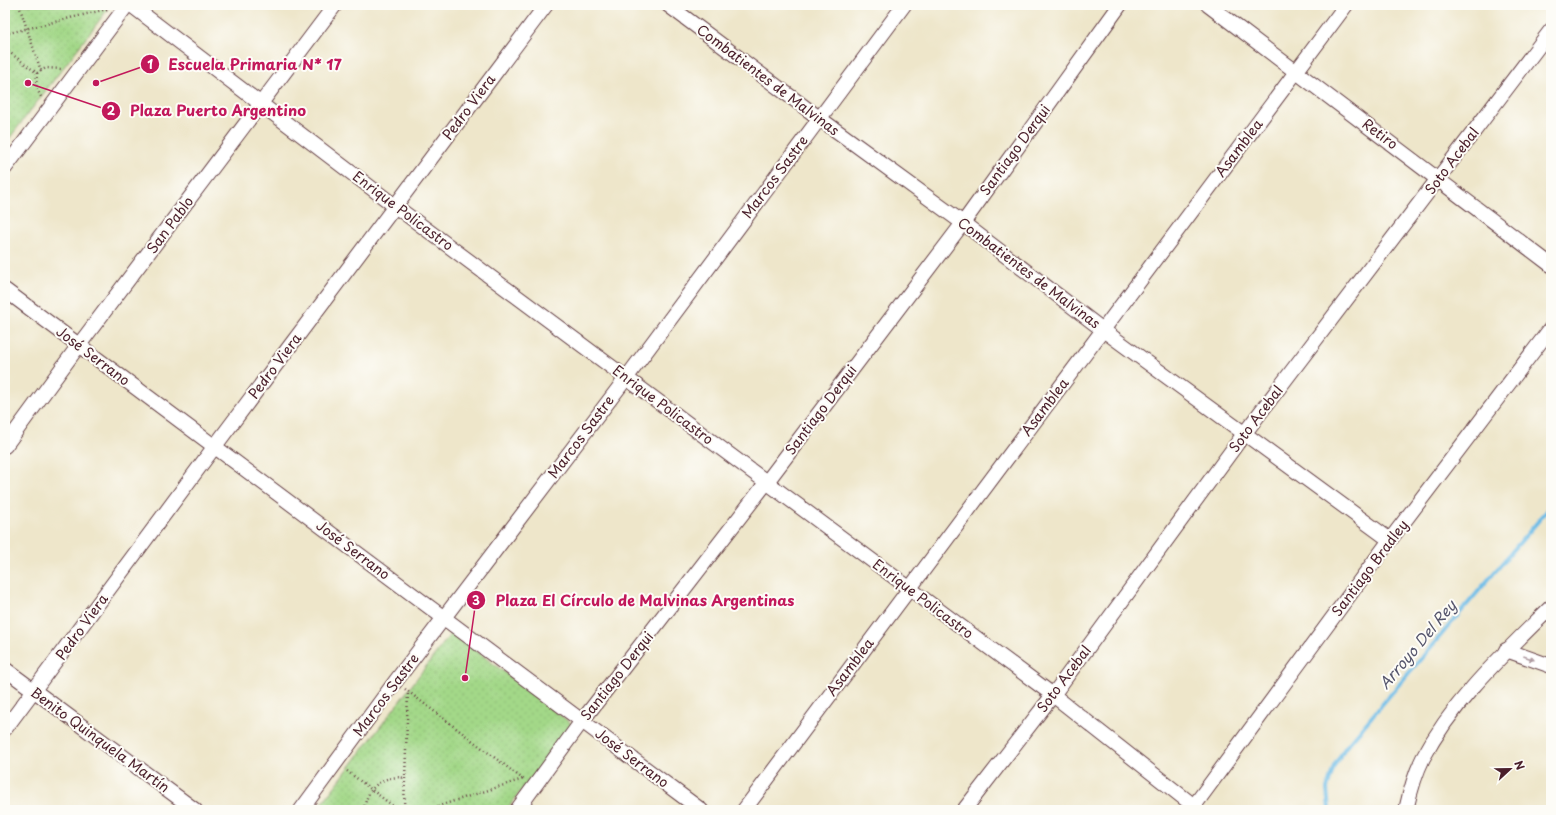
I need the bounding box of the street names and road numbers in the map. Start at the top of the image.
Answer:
street label: Combatientes de Malvinas [693,19,844,140]
street label: Pedro Viera [437,69,501,144]
street label: Santiago Derqui [974,100,1055,200]
street label: Retiro [1358,113,1403,154]
street label: Asamblea [1210,114,1268,181]
street label: Soto Acebal [1419,123,1484,199]
street label: Marcos Sastre [736,131,813,223]
street label: Enrique Policastro [349,166,458,256]
street label: San Pablo [141,192,198,258]
street label: Combatientes de Malvinas [954,212,1105,333]
street label: José Serrano [52,321,135,390]
street label: Pedro Viera [243,328,307,403]
street label: Enrique Policastro [609,360,718,450]
street label: Santiago Derqui [780,360,862,459]
street label: Asamblea [1016,373,1074,440]
street label: Soto Acebal [1223,381,1288,457]
street label: Marcos Sastre [542,391,619,483]
street label: José Serrano [312,515,395,584]
street label: Santiago Bradley [1326,515,1413,620]
street label: Enrique Policastro [869,554,978,644]
street label: Pedro Viera [50,589,113,664]
street label: Santiago Derqui [575,627,658,725]
street label: Asamblea [821,633,879,700]
street label: Soto Acebal [1031,641,1096,717]
street label: Marcos Sastre [347,649,424,741]
street label: Benito Quinquela Martín [26,682,174,797]
street label: José Serrano [591,723,674,792]

